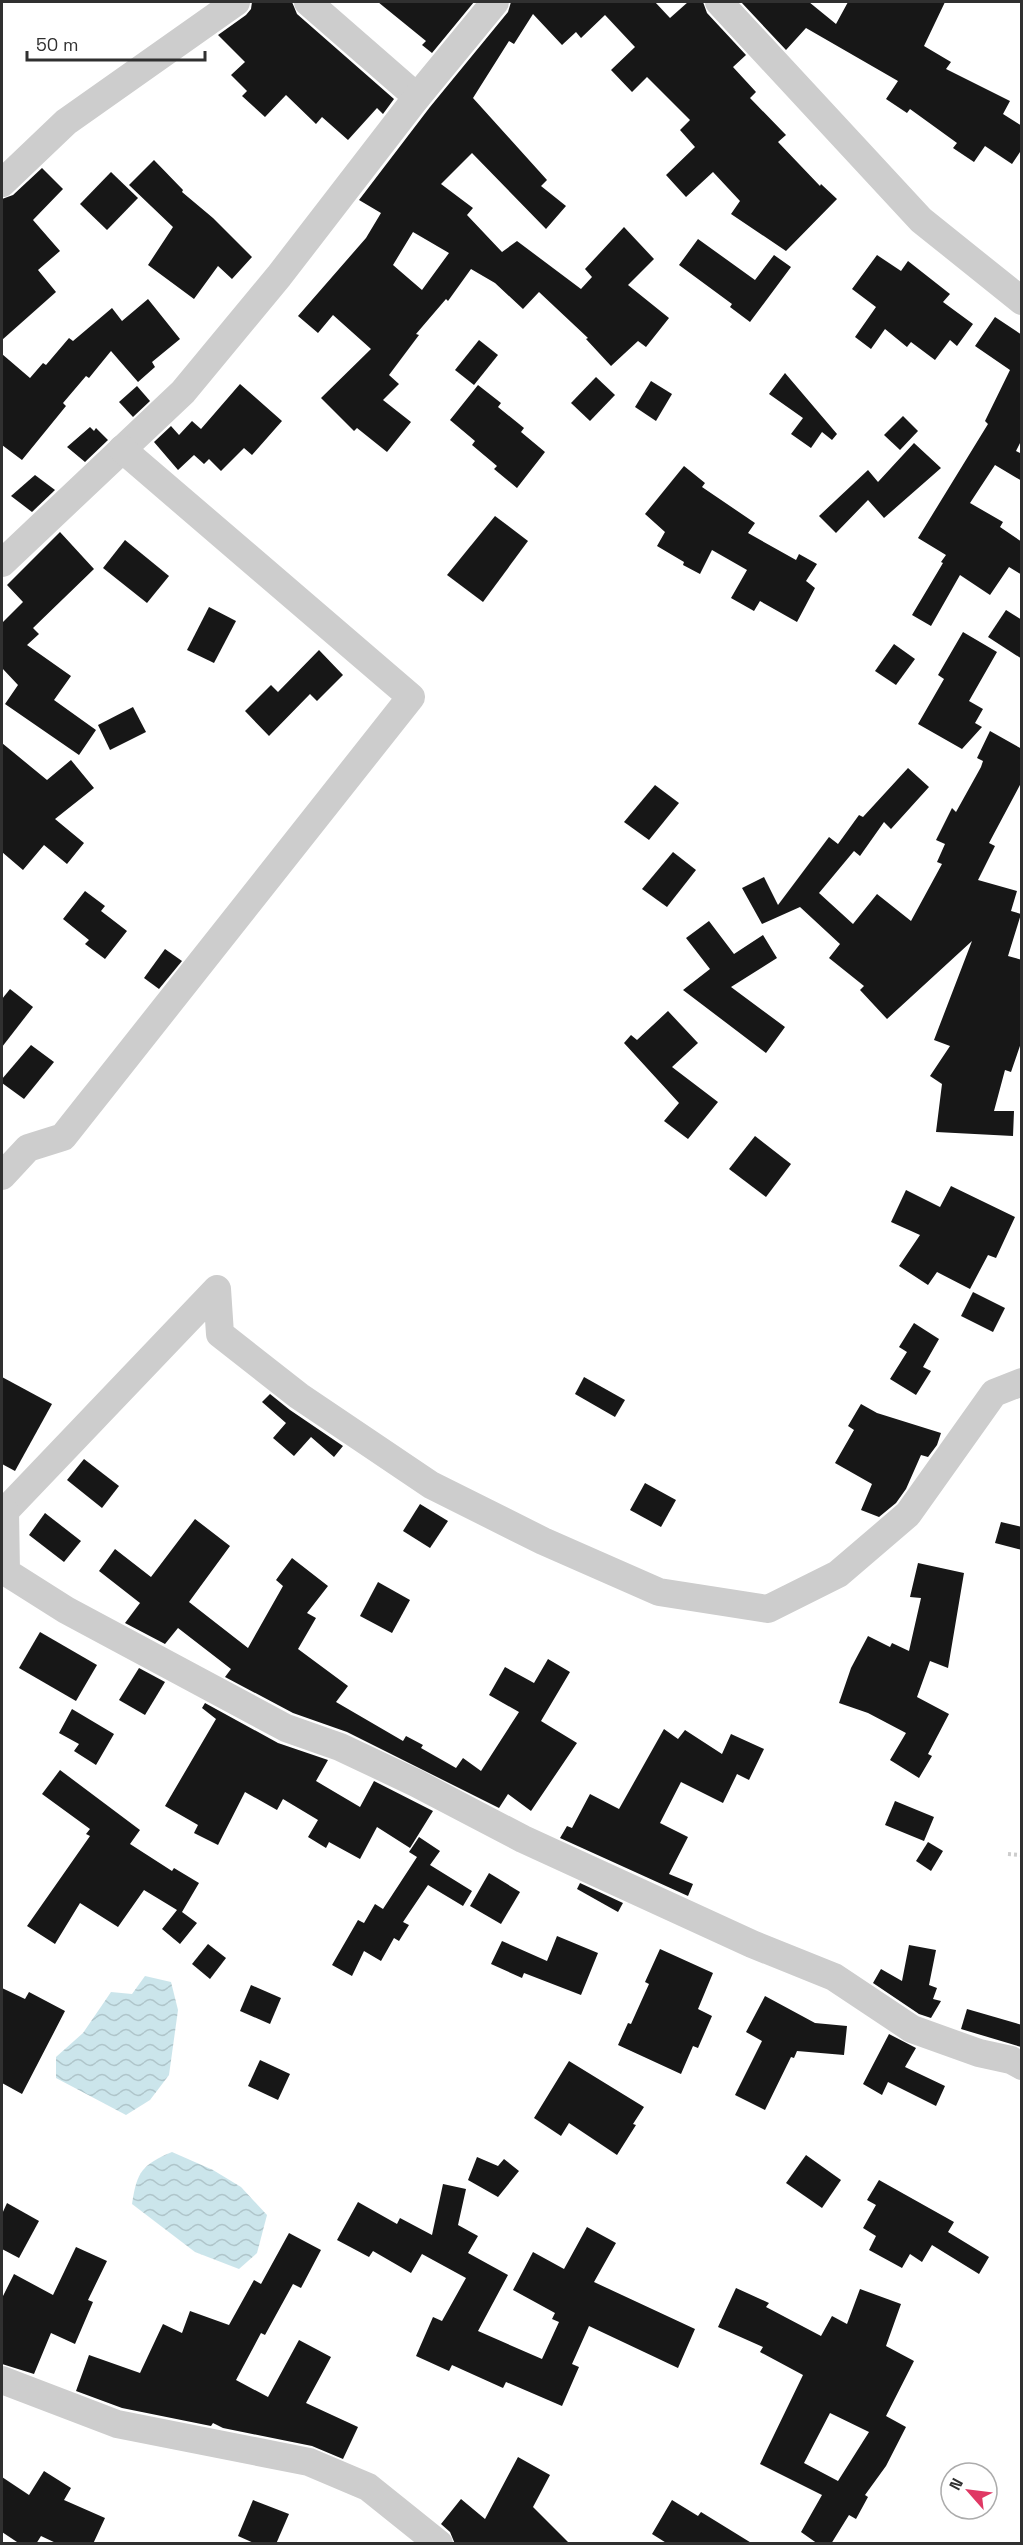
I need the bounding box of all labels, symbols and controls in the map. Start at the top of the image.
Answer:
scale bar [27,24,206,62]
text: 50 m [36,33,78,56]
north arrow [939,2461,999,2521]
text: N [944,2475,968,2494]

